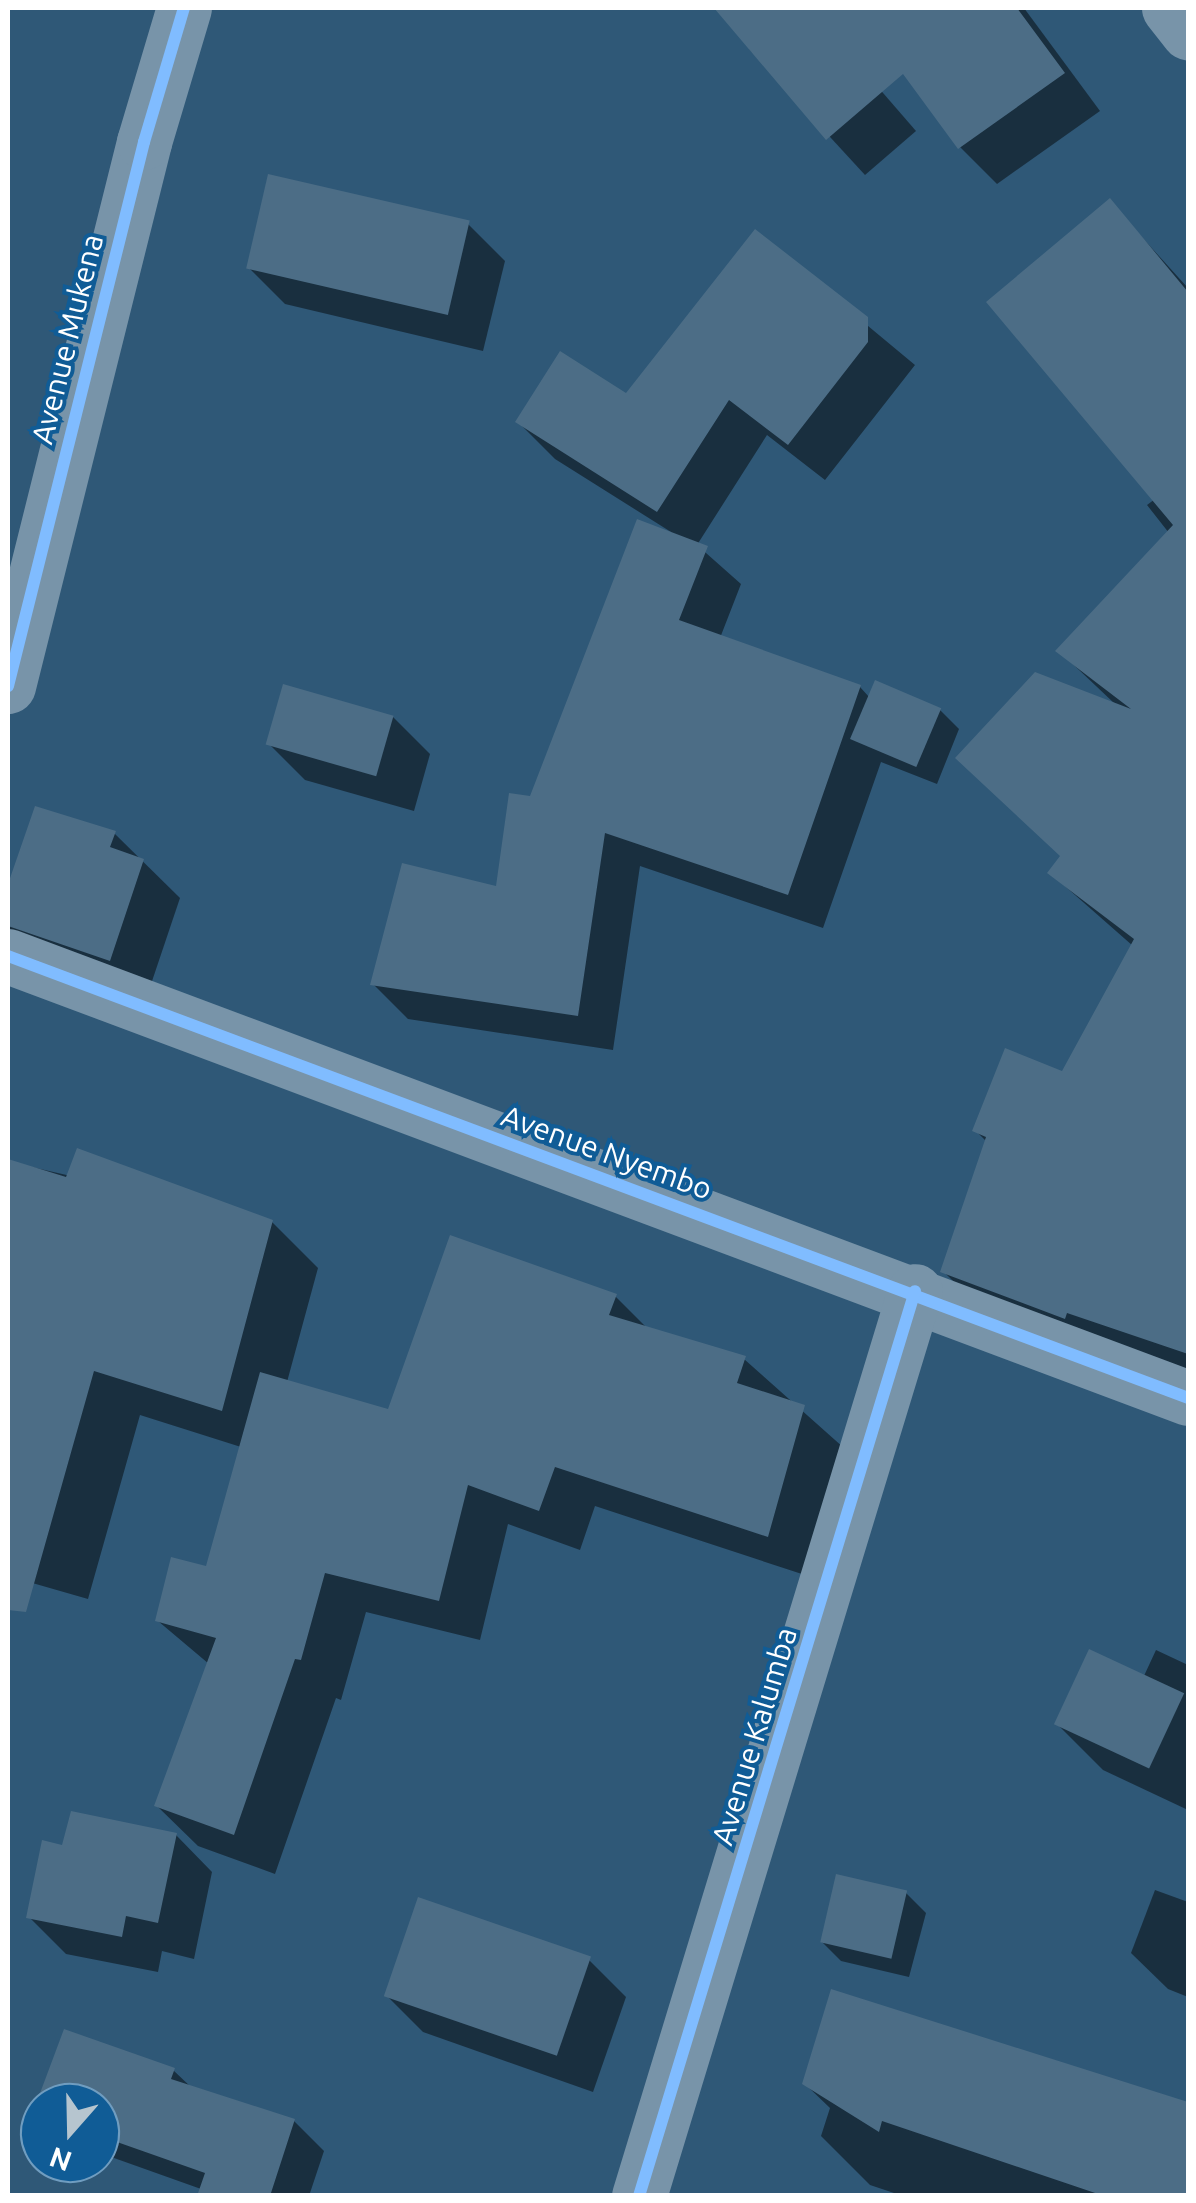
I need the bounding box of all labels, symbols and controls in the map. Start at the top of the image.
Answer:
street label: Avenue Mukena [24,230,110,448]
street label: Avenue Nyembo [497,1097,717,1207]
street label: Avenue Kalumba [704,1623,804,1849]
north arrow [20,2083,120,2183]
text: N [45,2142,75,2178]

